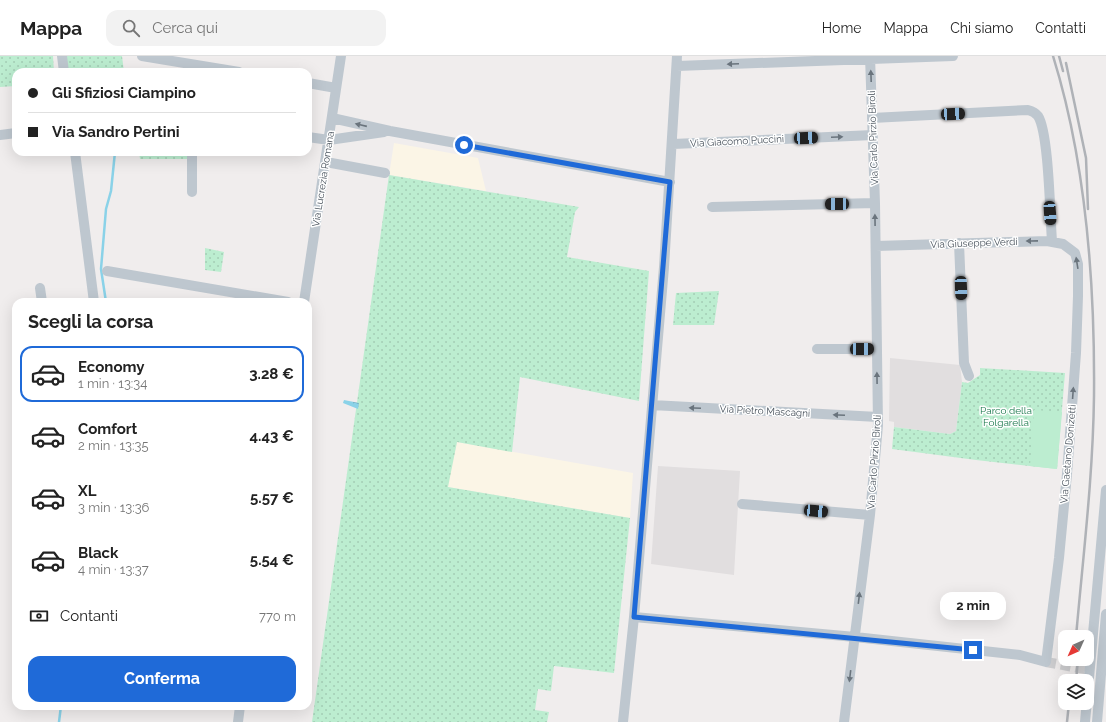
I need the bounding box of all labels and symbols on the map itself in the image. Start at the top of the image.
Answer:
one-way arrow [727,60,739,67]
one-way arrow [867,70,874,82]
street label: Via Carlo Pirzio Biroli [866,91,880,185]
car [941,107,965,121]
one-way arrow [355,121,367,127]
street label: Via Lucrezia Romana [310,130,336,228]
car [794,131,818,145]
street label: Via Giacomo Puccini [690,133,784,149]
one-way arrow [831,133,843,140]
route start [455,136,473,154]
car [825,198,849,210]
car [1043,201,1057,225]
one-way arrow [872,214,879,226]
street label: Via Giuseppe Verdi [930,236,1018,250]
one-way arrow [1026,238,1038,245]
one-way arrow [1074,257,1080,269]
car [955,276,967,300]
car [850,343,874,355]
one-way arrow [874,371,880,384]
one-way arrow [1070,387,1077,399]
street label: Via Pietro Mascagni [720,403,810,419]
one-way arrow [689,404,701,411]
street label: Via Gaetano Donizetti [1058,404,1078,504]
park label: Parco della Folgarella [980,405,1032,428]
one-way arrow [833,412,845,419]
street label: Via Carlo Pirzio Biroli [865,414,883,510]
car [804,504,828,518]
one-way arrow [856,592,863,605]
callout: 2 min [940,592,1006,620]
north arrow [1058,630,1094,666]
route end [964,641,982,659]
one-way arrow [847,670,853,682]

